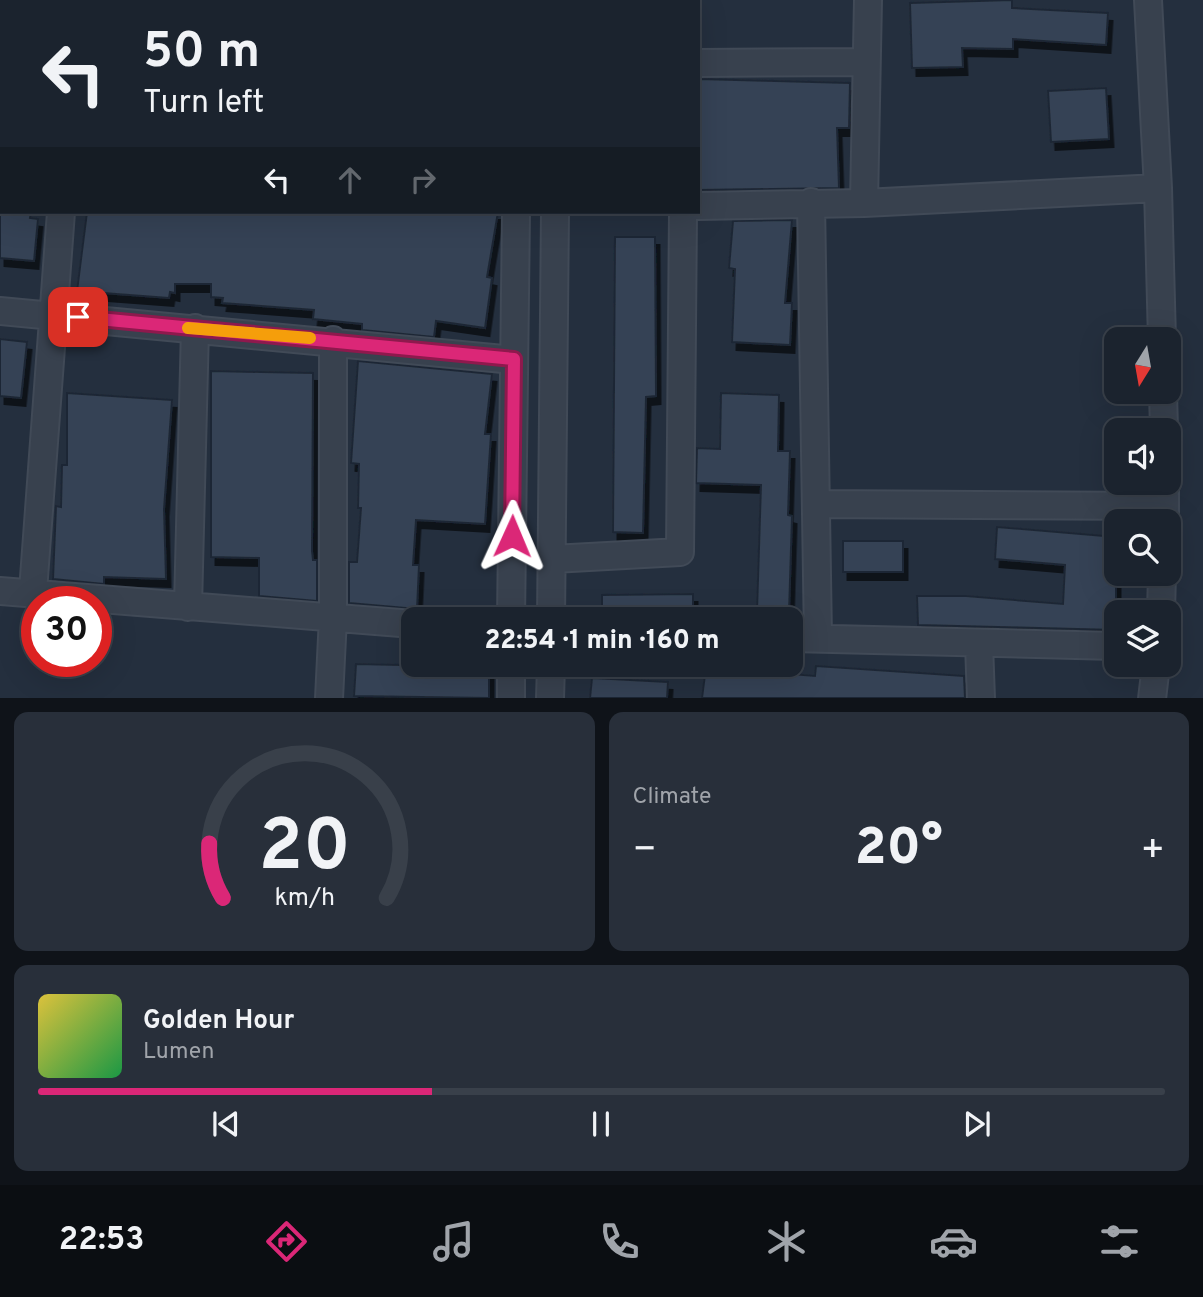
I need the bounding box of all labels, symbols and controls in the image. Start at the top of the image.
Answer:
text: 50 m [143,23,260,85]
icon: left [28,28,119,119]
text: Turn left [143,84,264,124]
icon: left [258,161,296,199]
icon: ahead [331,161,369,199]
icon: right [404,161,442,199]
pin [48,287,108,347]
icon: arrive [59,298,97,336]
north arrow [1104,327,1181,404]
map controls [1104,327,1181,677]
button: sound [1104,418,1181,495]
position arrow [475,499,549,573]
button: search [1104,509,1181,586]
speed limit sign: 30 [21,586,112,677]
button: layers [1104,600,1181,677]
text: 22:54 · 1 min · 160 m [484,625,720,658]
text: Climate [633,783,711,812]
text: 20 [258,804,350,896]
text: 20° [855,817,943,883]
text: − [633,827,657,876]
text: + [1140,827,1165,876]
text: km/h [274,882,335,914]
text: Golden Hour [143,1005,294,1038]
text: Lumen [143,1038,214,1067]
icon: previous [207,1105,245,1143]
icon: pause [582,1105,620,1143]
icon: next [958,1105,996,1143]
icon: directions [262,1217,311,1266]
icon: music [429,1217,478,1266]
icon: phone [595,1217,644,1266]
icon: climate [762,1217,811,1266]
icon: car [929,1217,978,1266]
icon: filters [1095,1217,1144,1266]
text: 22:53 [59,1221,144,1261]

